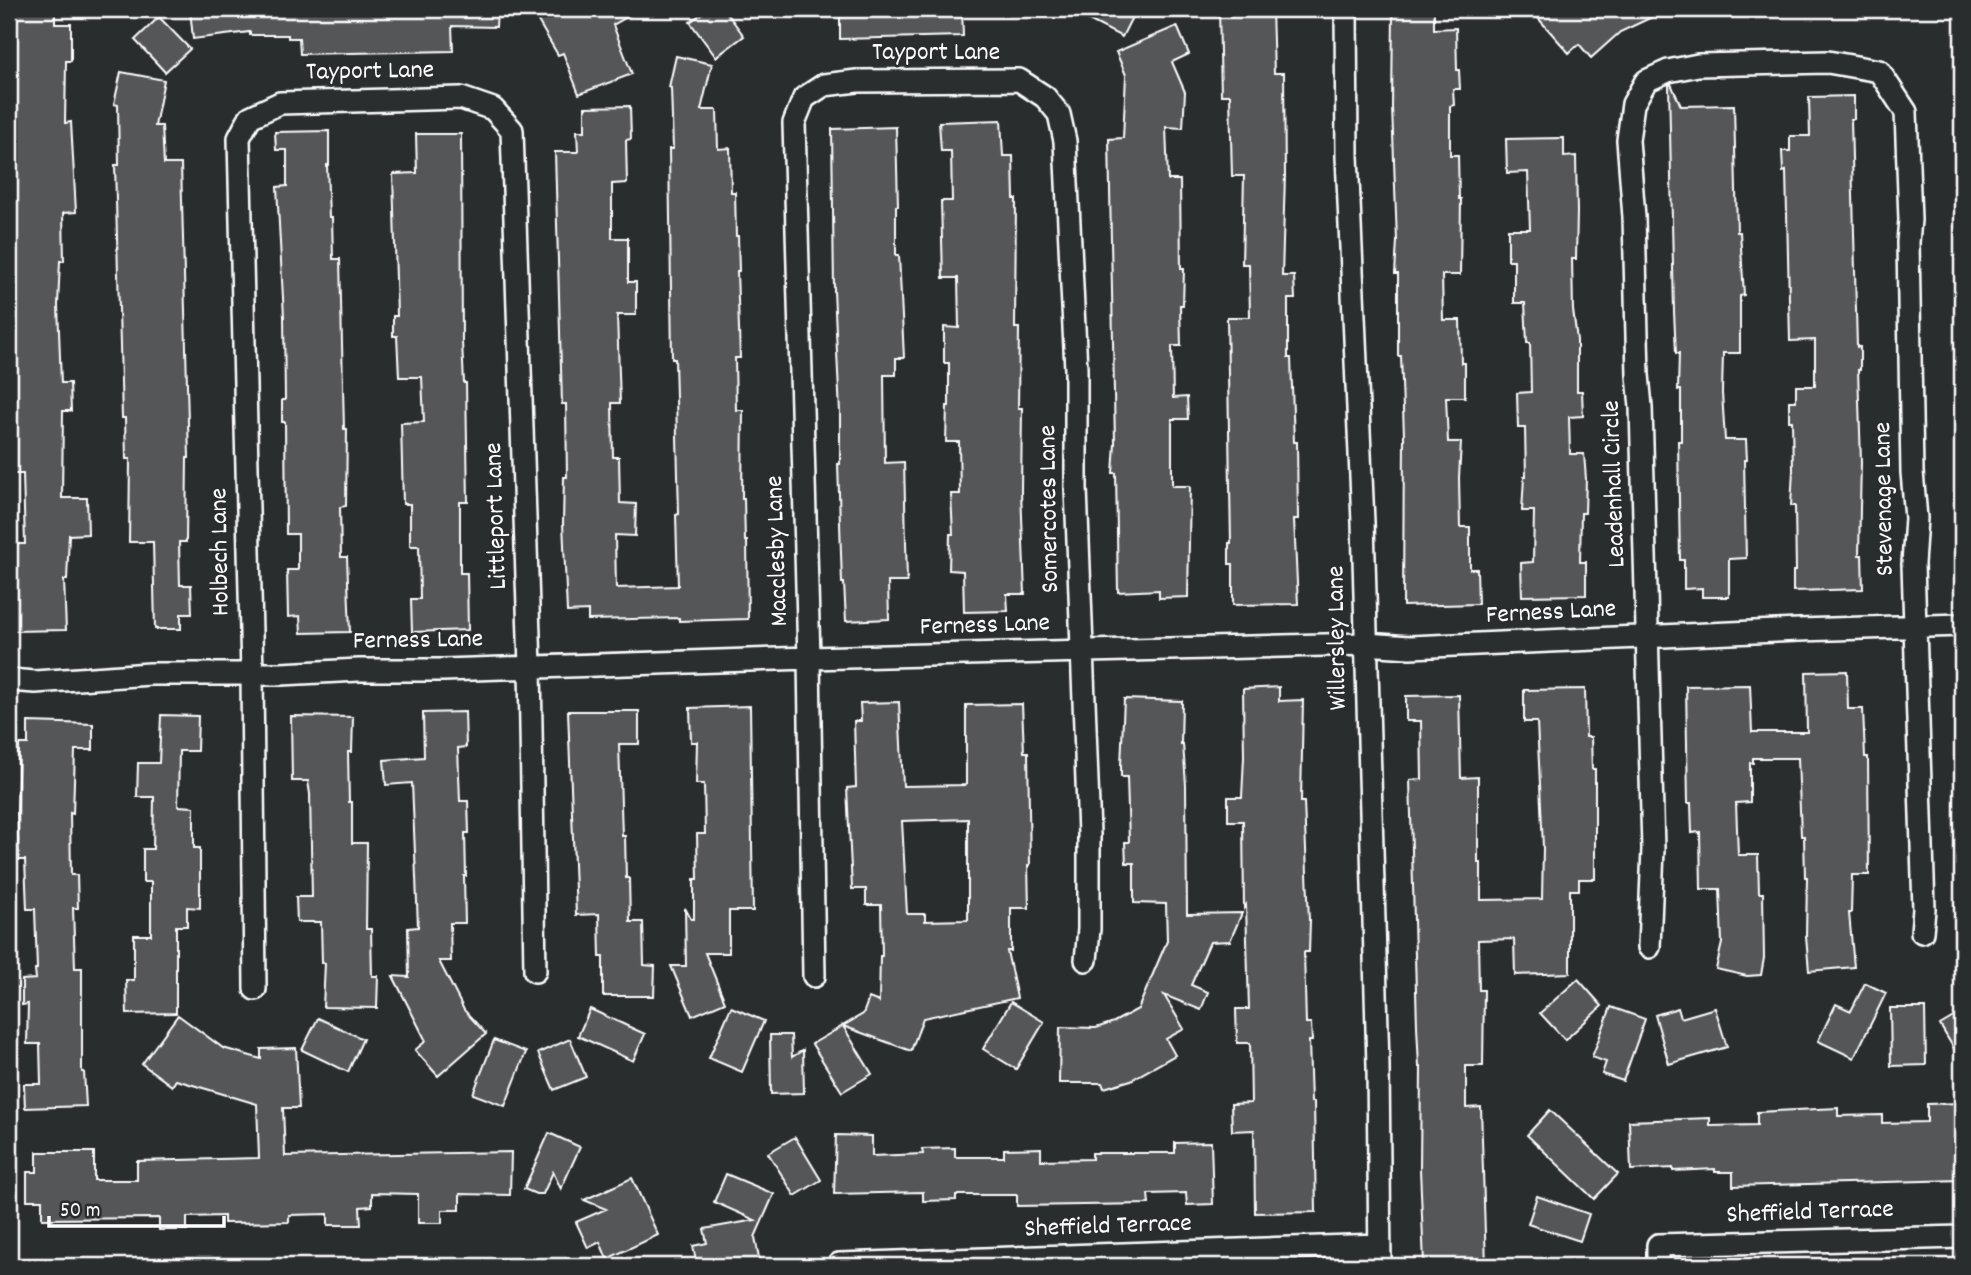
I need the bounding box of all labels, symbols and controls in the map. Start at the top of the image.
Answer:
street label: Tayport Lane [872,35,1000,72]
street label: Tayport Lane [306,52,434,92]
street label: Leadenhall Circle [1594,400,1636,568]
street label: Stevenage Lane [1865,422,1905,576]
street label: Somercotes Lane [1030,425,1070,593]
street label: Littleport Lane [476,442,518,590]
street label: Macclesby Lane [757,475,799,627]
street label: Holbech Lane [201,487,241,617]
street label: Willersley Lane [1318,565,1358,711]
street label: Ferness Lane [1485,591,1617,635]
street label: Ferness Lane [919,605,1051,647]
street label: Ferness Lane [353,621,483,661]
scale bar [49,1184,224,1228]
street label: Sheffield Terrace [1726,1192,1894,1234]
text: 50 m [60,1197,100,1227]
street label: Sheffield Terrace [1024,1206,1192,1248]

